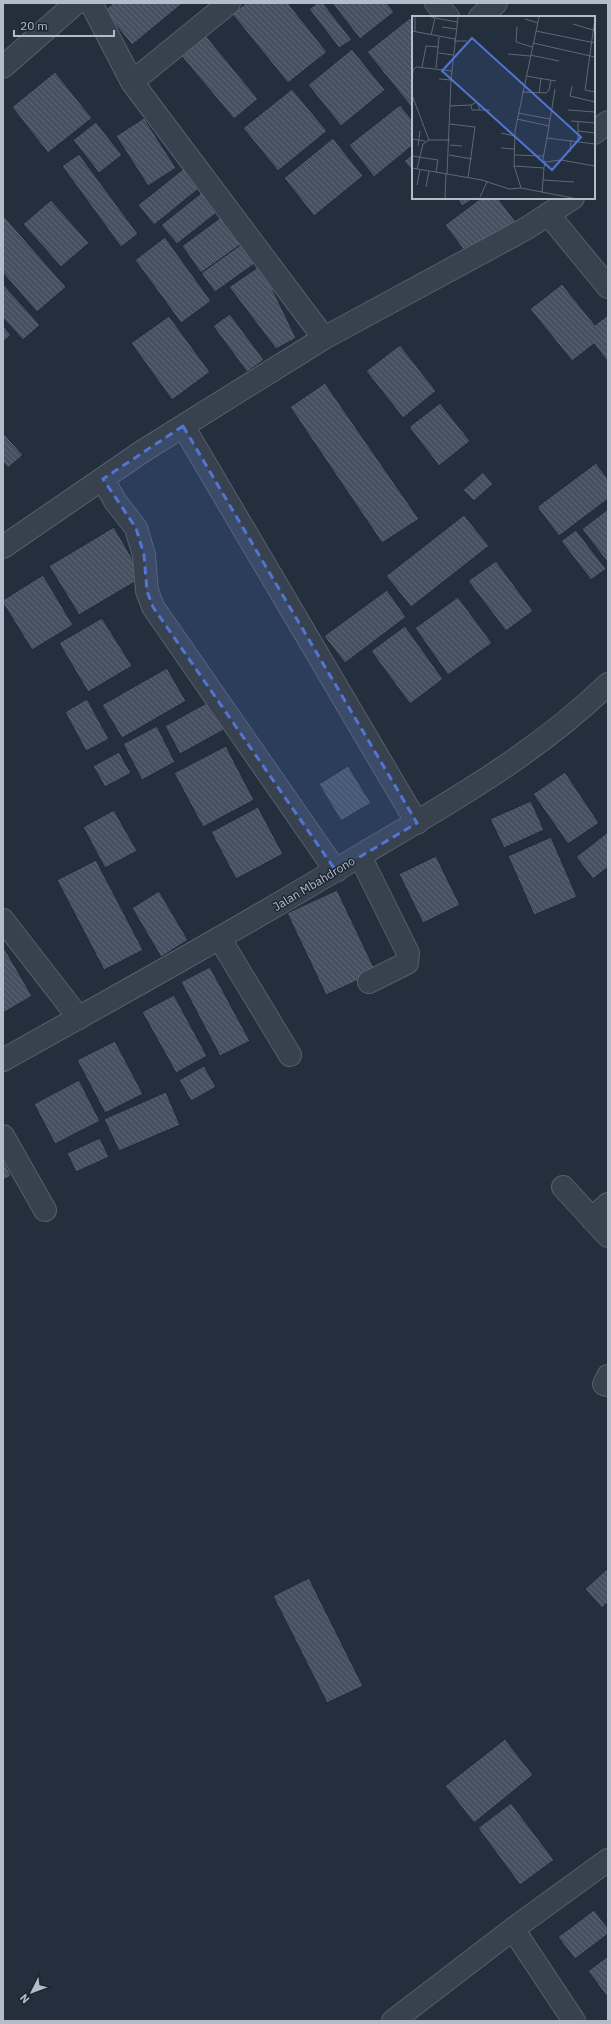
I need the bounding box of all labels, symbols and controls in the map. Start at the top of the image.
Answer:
scale bar [14,12,114,38]
inset map [412,16,595,199]
text: 20 m [20,18,48,33]
street label: Jalan Mbahdrono [270,853,358,914]
north arrow [12,1972,52,2012]
text: N [17,1991,32,2006]

